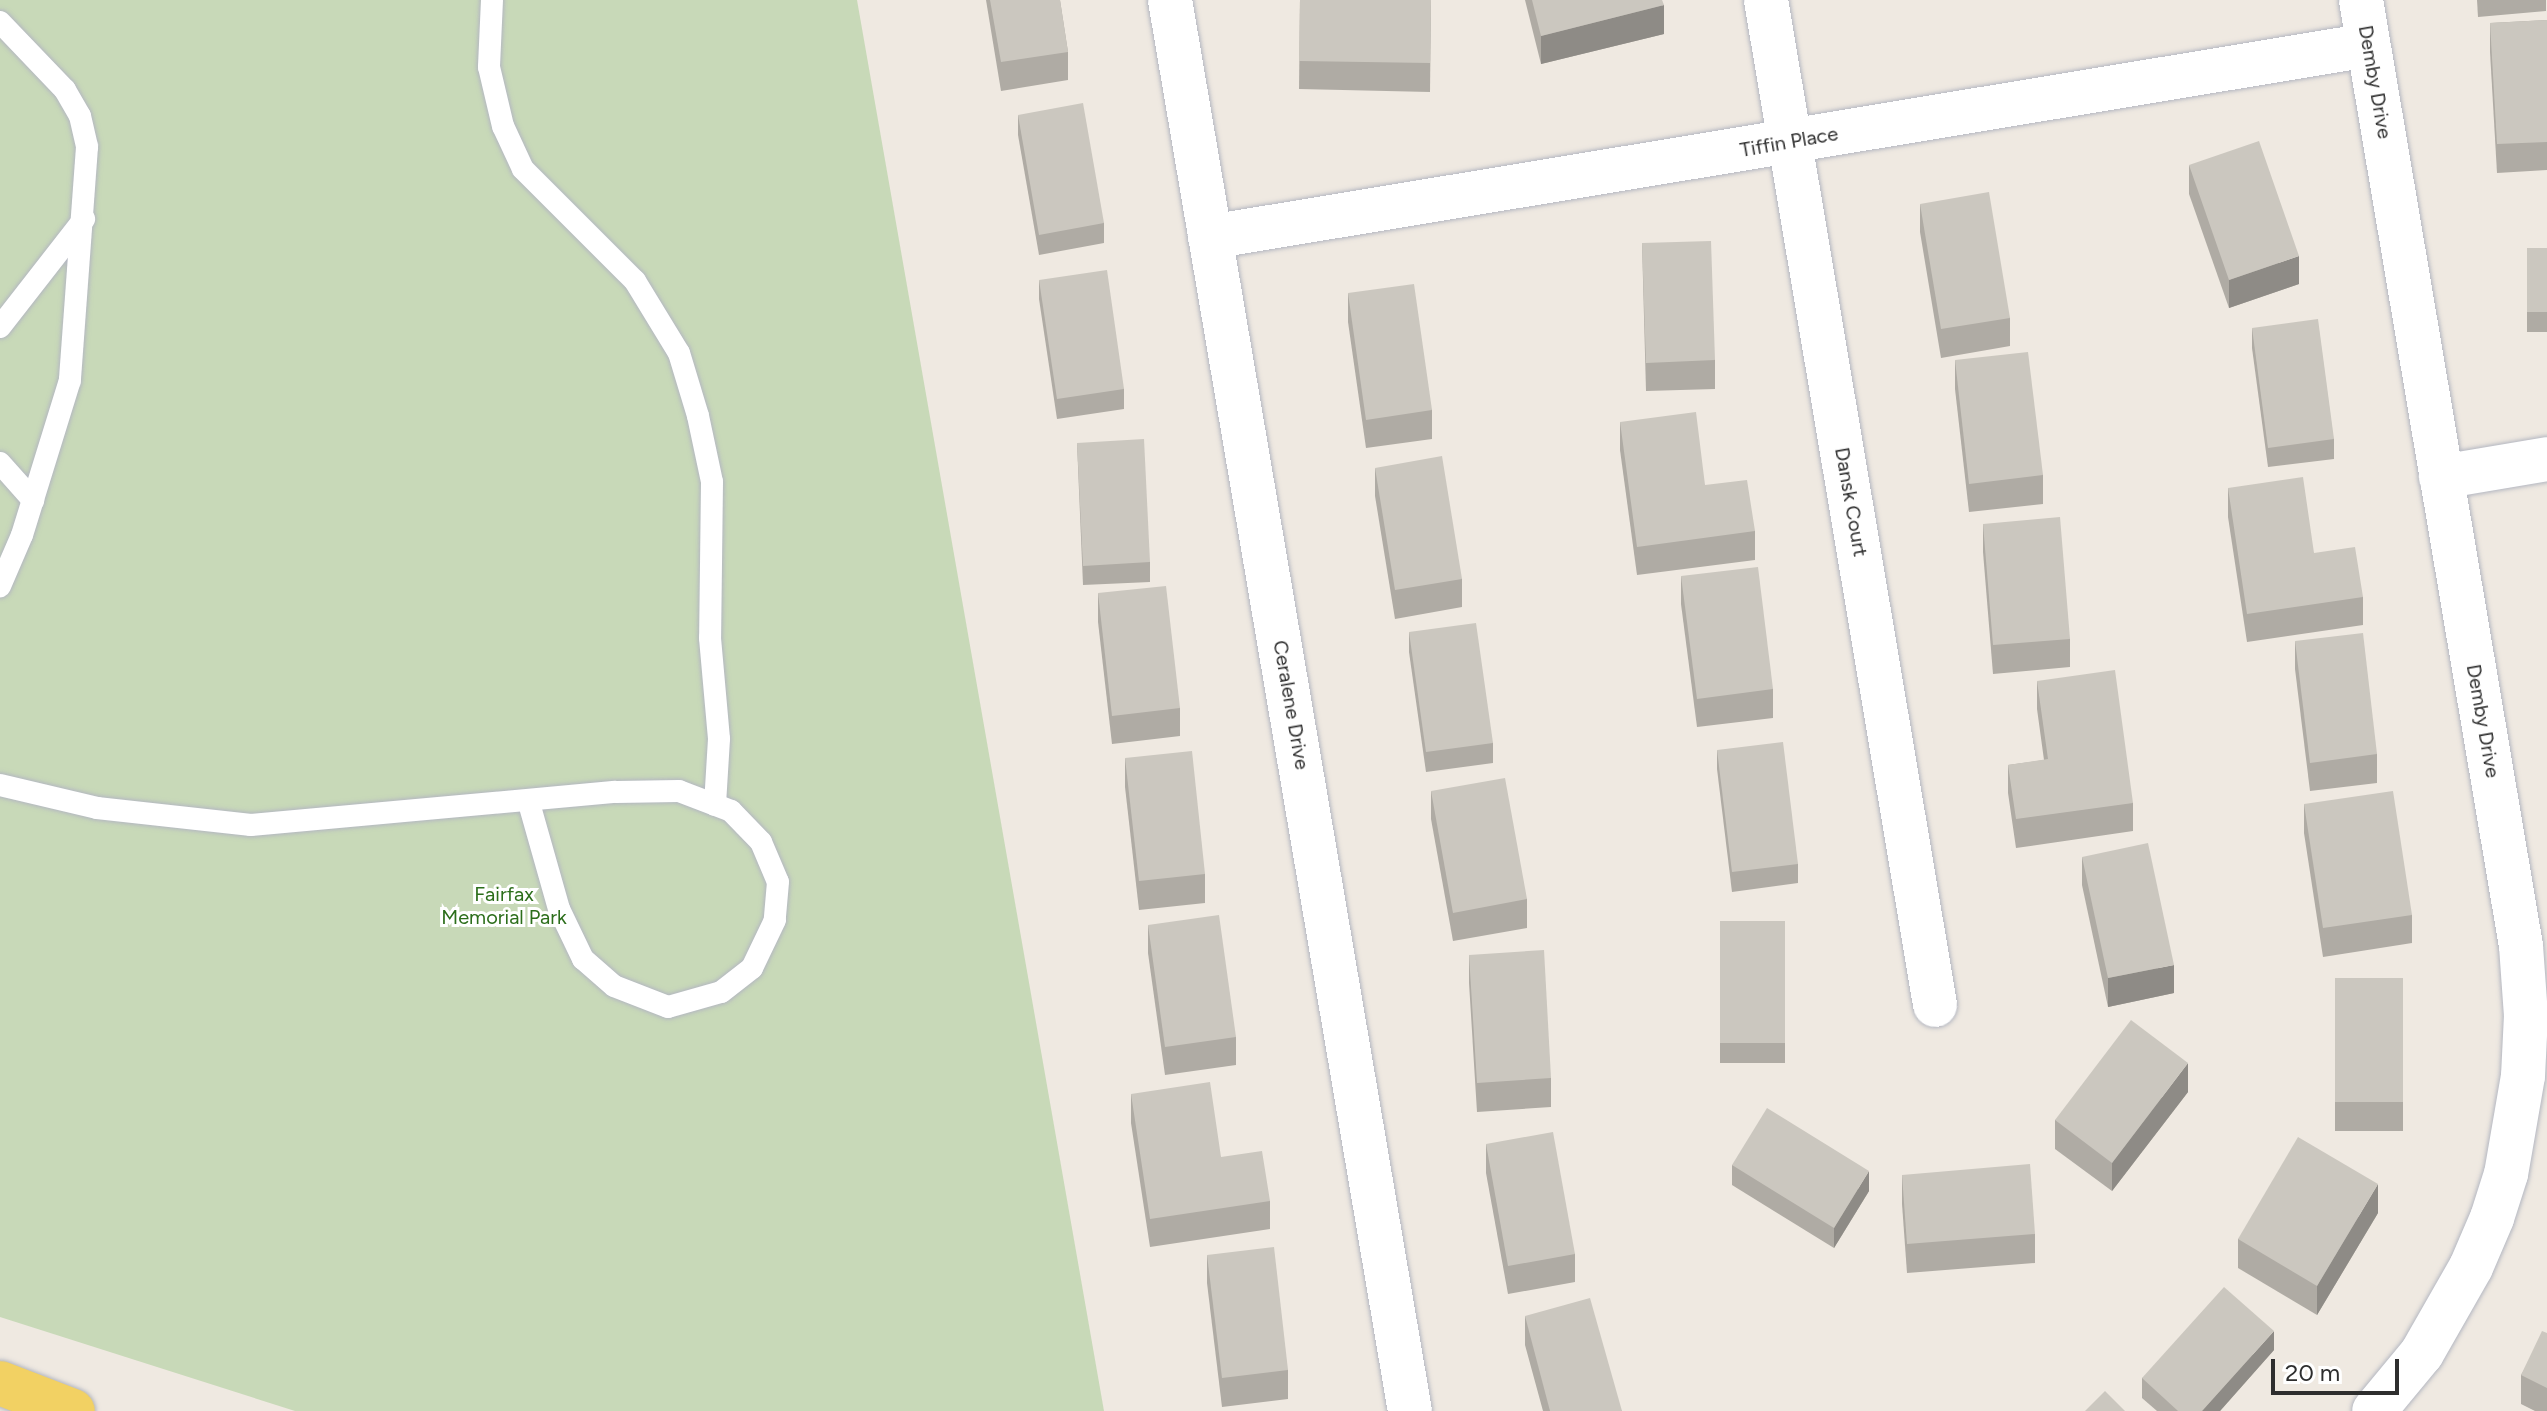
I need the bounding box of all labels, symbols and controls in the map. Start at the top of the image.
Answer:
street label: Demby Drive [2353,23,2397,141]
street label: Tiffin Place [1738,122,1840,162]
street label: Dansk Court [1830,445,1872,559]
street label: Ceralene Drive [1268,638,1314,772]
street label: Demby Drive [2461,662,2505,780]
park label: Fairfax Memorial Park [441,882,567,929]
scale bar [2275,1343,2403,1393]
text: 20 m [2285,1358,2340,1387]

